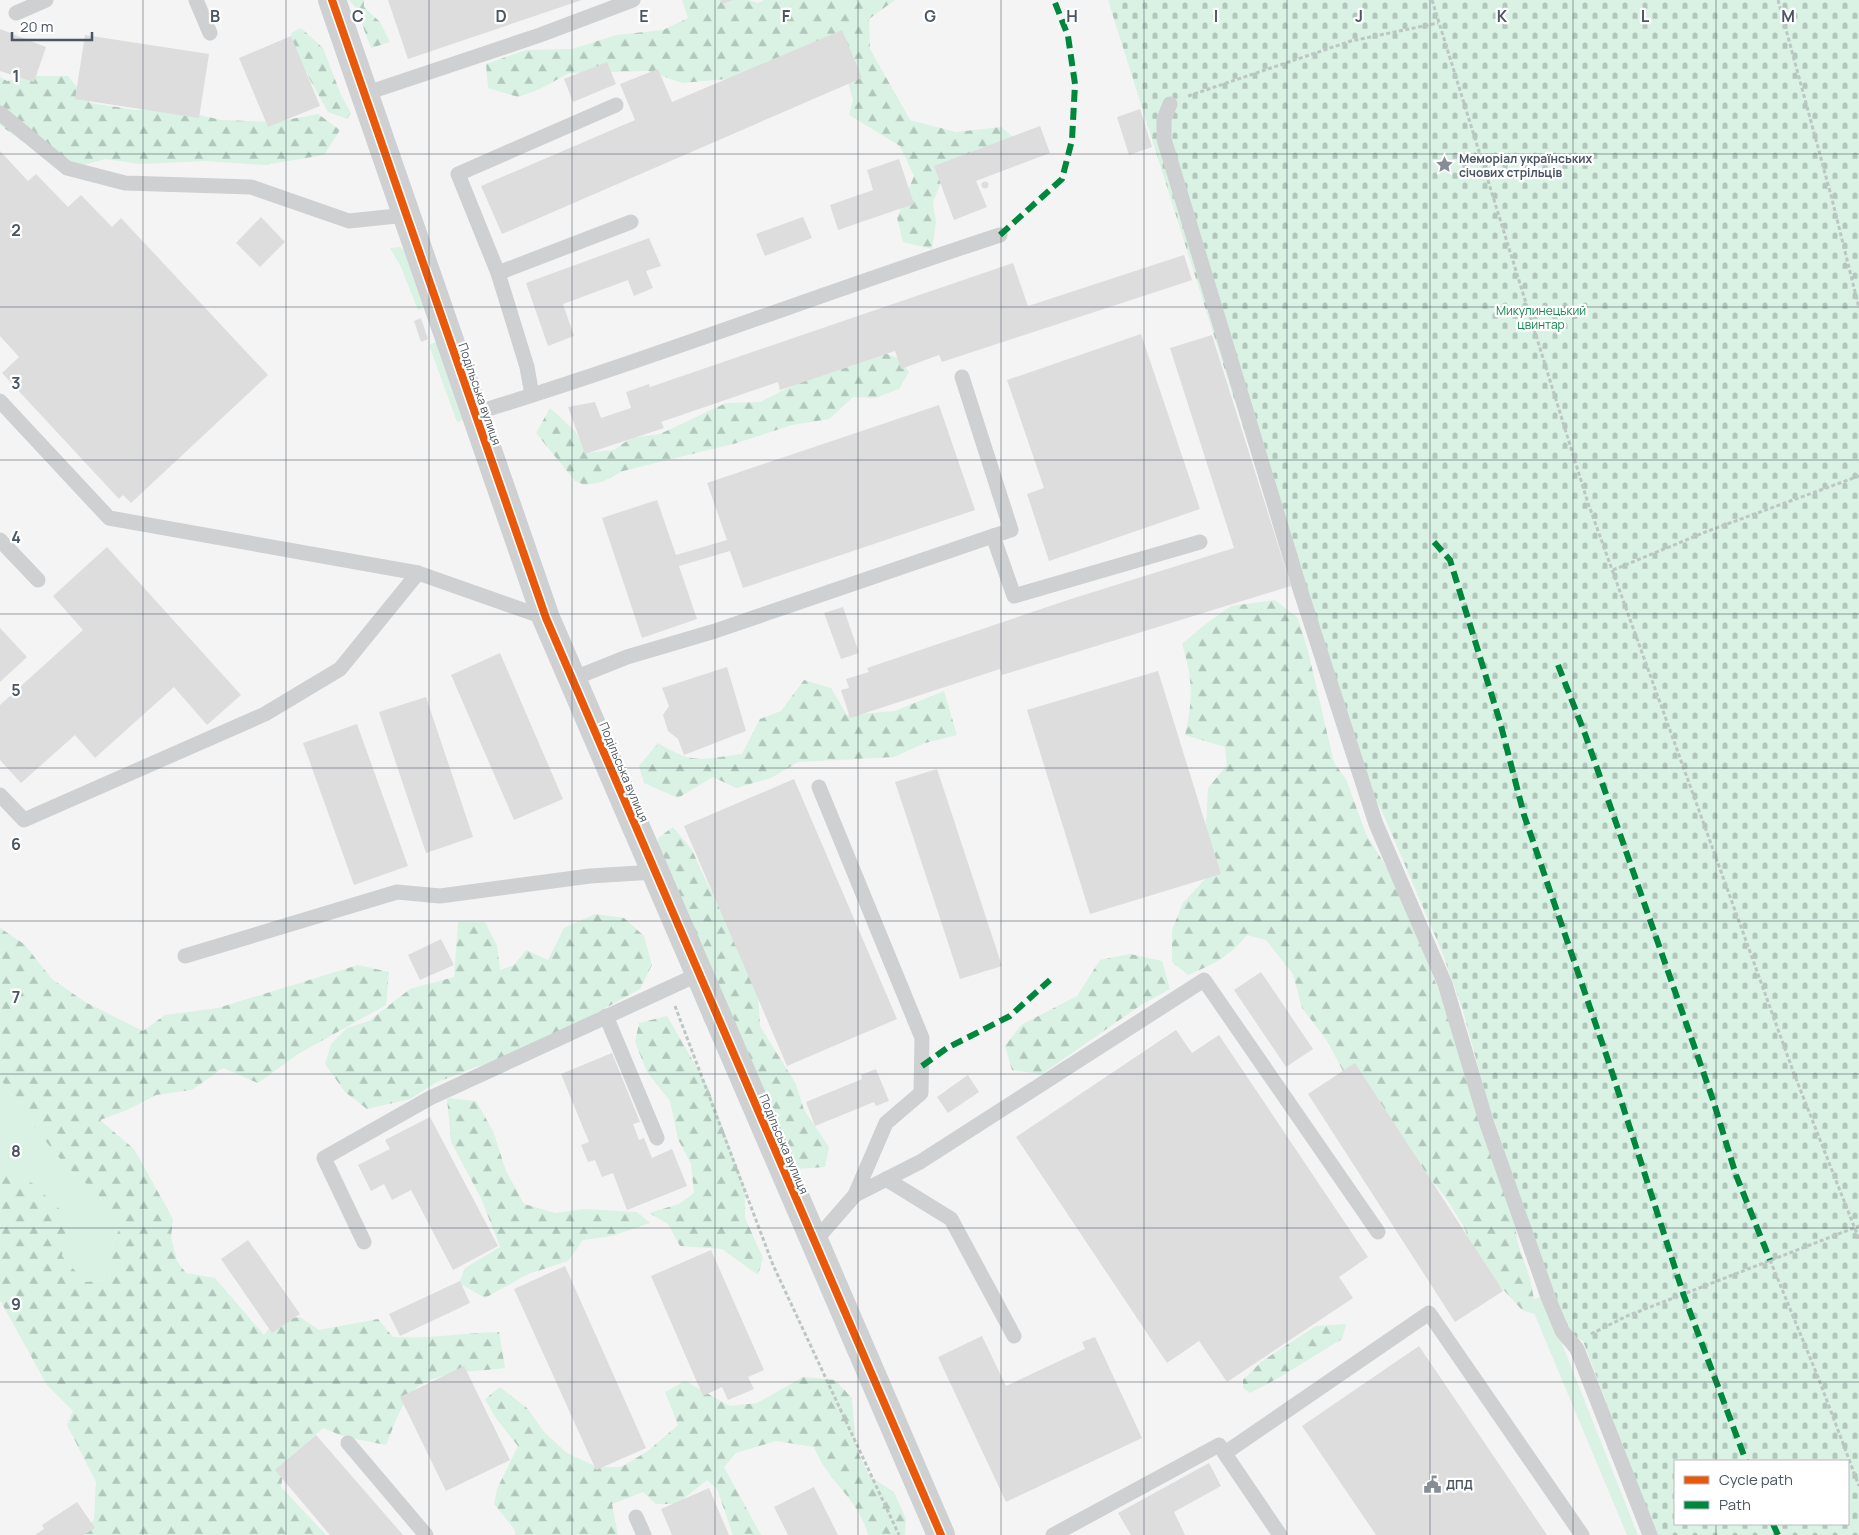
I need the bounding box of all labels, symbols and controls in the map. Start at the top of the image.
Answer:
text: B [210,5,220,27]
text: C [352,5,364,27]
text: D [495,5,507,27]
text: E [639,5,649,27]
text: F [782,5,791,27]
text: G [924,5,936,27]
text: H [1066,5,1078,27]
text: I [1214,5,1218,27]
text: J [1355,5,1363,27]
text: K [1497,5,1508,27]
text: L [1641,5,1650,27]
text: M [1781,5,1795,27]
scale bar [12,10,92,42]
text: 20 m [20,16,53,37]
text: 1 [12,65,20,87]
place label: Меморіал українських січових стрільців [1459,150,1593,181]
place icon: Меморіал українських січових стрільців [1435,155,1455,175]
text: 2 [11,219,21,241]
park label: Микулинецький цвинтар [1496,302,1586,333]
street label: Подільська вулиця [455,341,505,447]
text: 3 [11,372,21,394]
text: 4 [11,526,21,548]
text: 5 [11,679,21,701]
street label: Подільська вулиця [595,719,653,825]
text: 6 [11,833,21,855]
text: 7 [12,986,20,1008]
street label: Подільська вулиця [755,1091,813,1197]
text: 8 [11,1140,21,1162]
text: 9 [11,1293,21,1315]
legend [1674,1460,1849,1525]
text: Cycle path [1719,1469,1793,1490]
public building icon: ДПД [1422,1474,1442,1494]
place label: ДПД [1446,1476,1473,1493]
text: Path [1719,1494,1751,1515]

